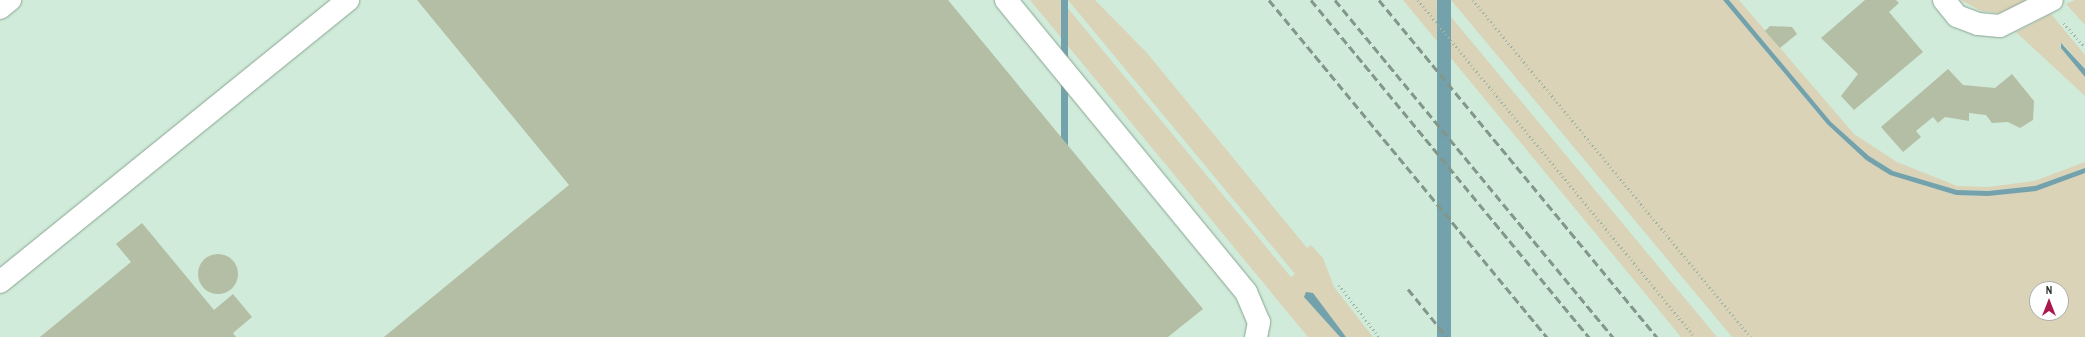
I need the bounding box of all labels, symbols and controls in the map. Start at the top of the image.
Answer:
north arrow [2029,281,2069,321]
text: N [2046,283,2052,297]

